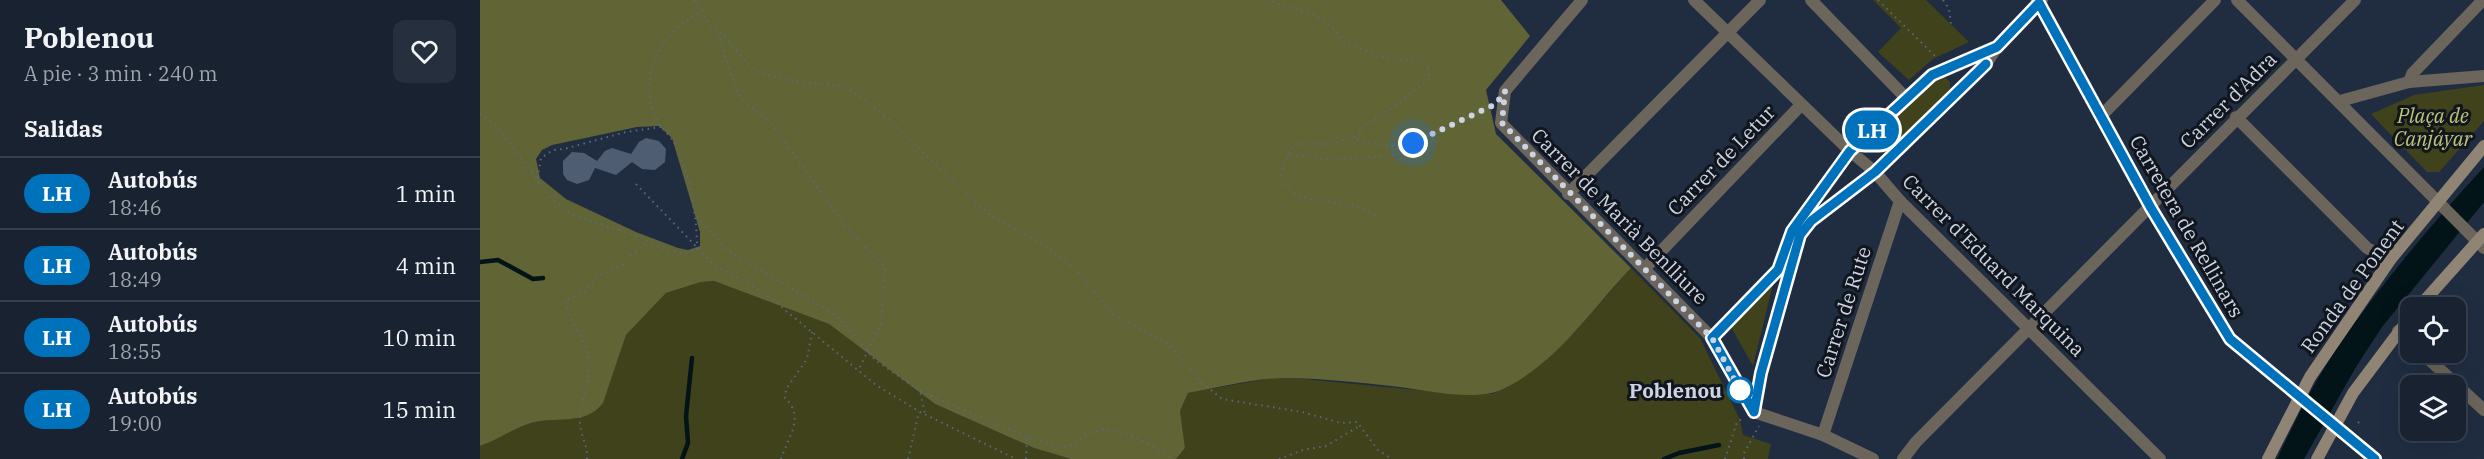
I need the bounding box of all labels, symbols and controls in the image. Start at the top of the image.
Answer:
text: Poblenou [24,19,154,56]
button: heart [393,20,456,83]
street label: Carrer d'Adra [2174,46,2282,154]
text: A pie · 3 min · 240 m [24,60,218,87]
street label: Carrer de Letur [1661,99,1781,221]
park label: Plaça de Canjáyar [2394,102,2474,152]
line badge: LH [1845,110,1899,150]
text: Salidas [24,114,103,143]
text: LH [1857,116,1887,144]
street label: Carrer de Marià Benlliure [1526,122,1714,310]
your location [1398,128,1428,158]
street label: Carretera de Rellinars [2124,130,2250,322]
text: Autobús [108,165,197,194]
street label: Carrer d'Eduard Marquina [1897,168,2091,362]
text: LH [42,179,72,207]
text: 1 min [396,179,456,208]
text: 18:46 [108,194,162,221]
street label: Ronda de Ponent [2294,214,2410,358]
text: Autobús [108,237,197,266]
street label: Carrer de Rute [1809,243,1877,381]
text: LH [42,251,72,279]
text: 4 min [396,251,456,280]
text: 18:49 [108,266,162,293]
map controls [2400,297,2466,441]
button: locate [2400,297,2466,363]
text: Autobús [108,309,197,338]
text: LH [42,323,72,351]
text: 10 min [383,323,456,352]
text: 18:55 [108,338,162,365]
button: layers [2400,375,2466,441]
place label: Poblenou [1629,377,1722,404]
marker: Poblenou [1727,377,1753,403]
text: Autobús [108,381,197,410]
text: LH [42,395,72,423]
text: 15 min [383,395,456,424]
text: 19:00 [108,410,162,437]

